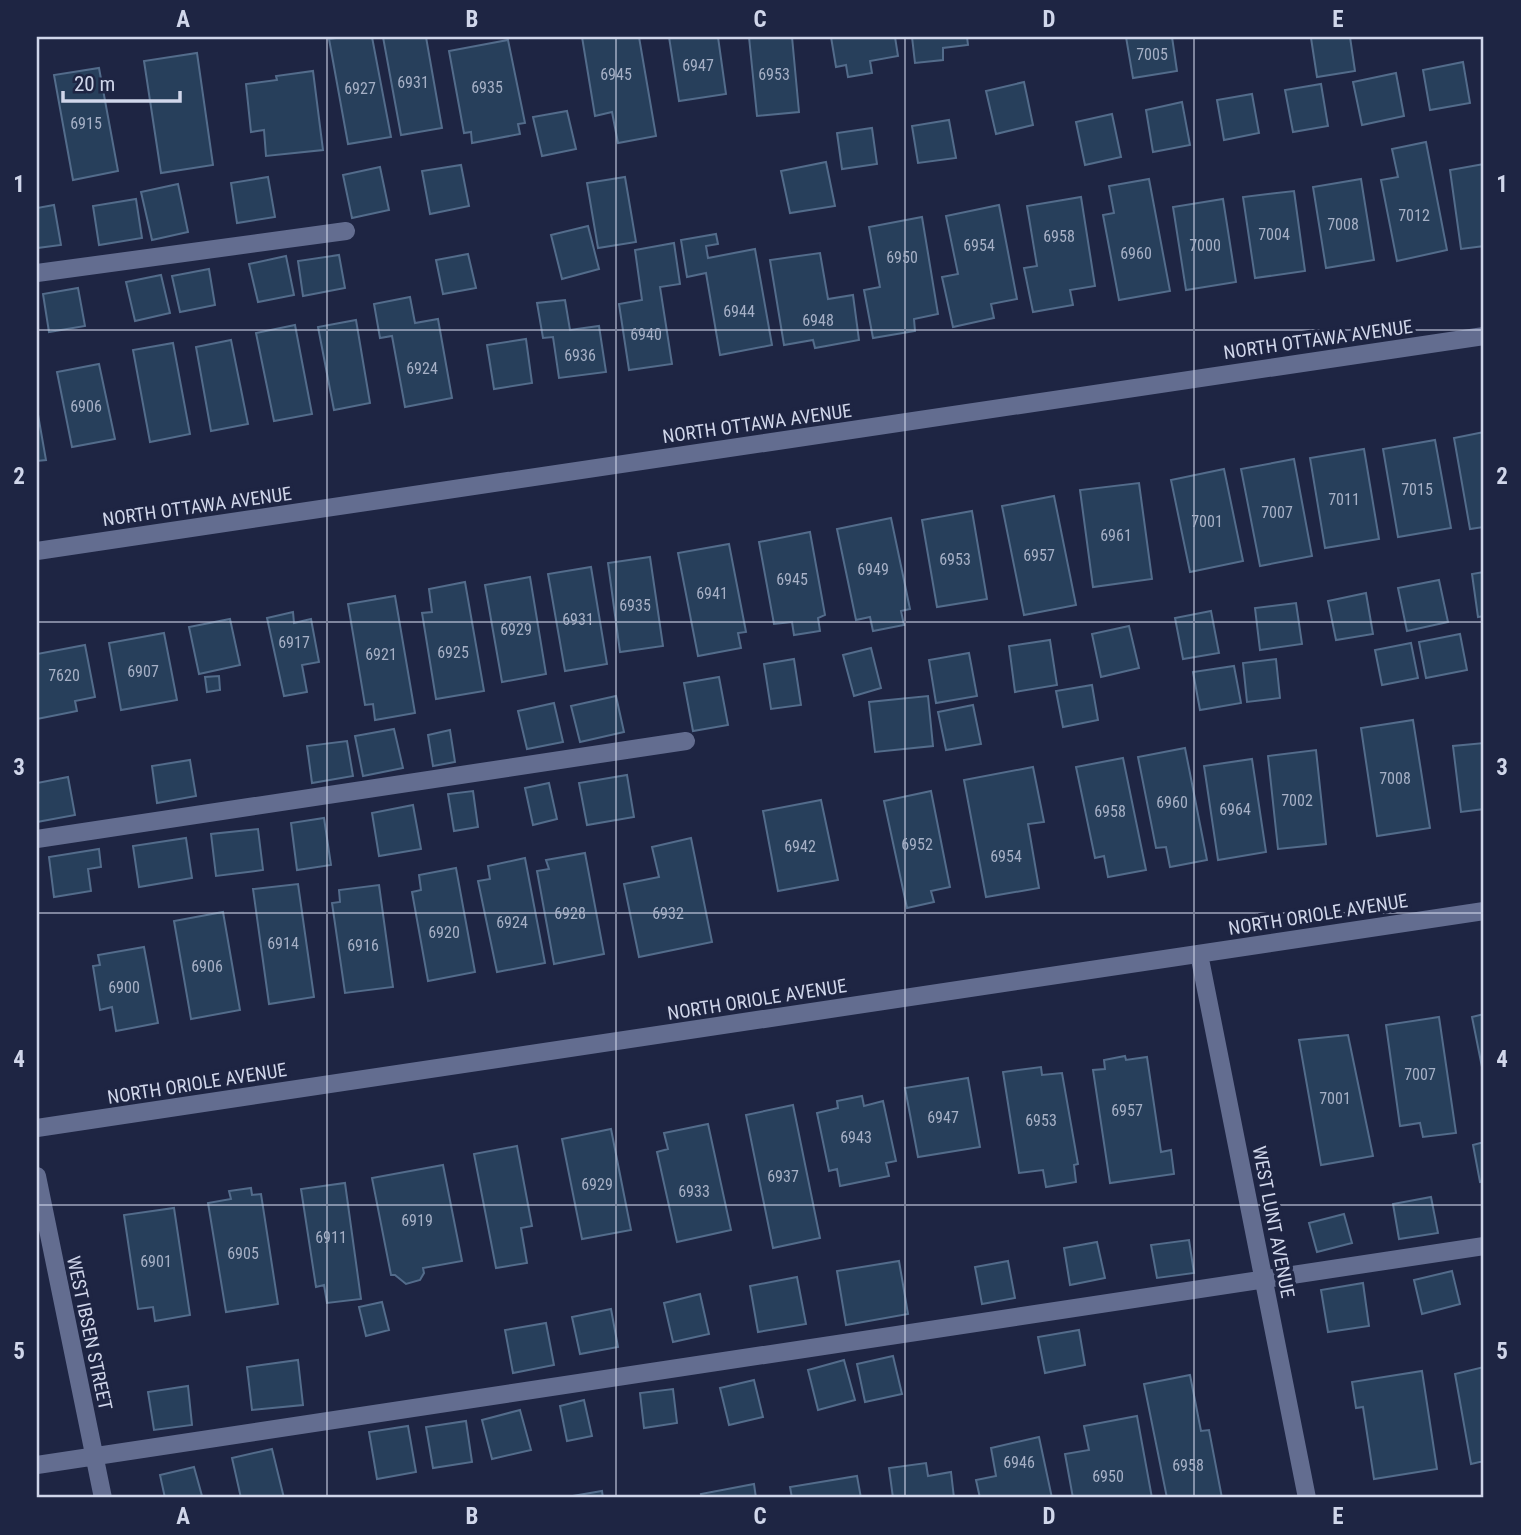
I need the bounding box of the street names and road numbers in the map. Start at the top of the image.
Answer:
street label: NORTH OTTAWA AVENUE [1222,315,1414,364]
street label: NORTH OTTAWA AVENUE [661,399,853,448]
street label: NORTH OTTAWA AVENUE [101,482,293,531]
street label: NORTH ORIOLE AVENUE [1227,889,1409,940]
street label: NORTH ORIOLE AVENUE [666,974,848,1025]
street label: NORTH ORIOLE AVENUE [106,1058,288,1109]
street label: WEST LUNT AVENUE [1247,1144,1300,1300]
street label: WEST IBSEN STREET [62,1254,117,1412]

